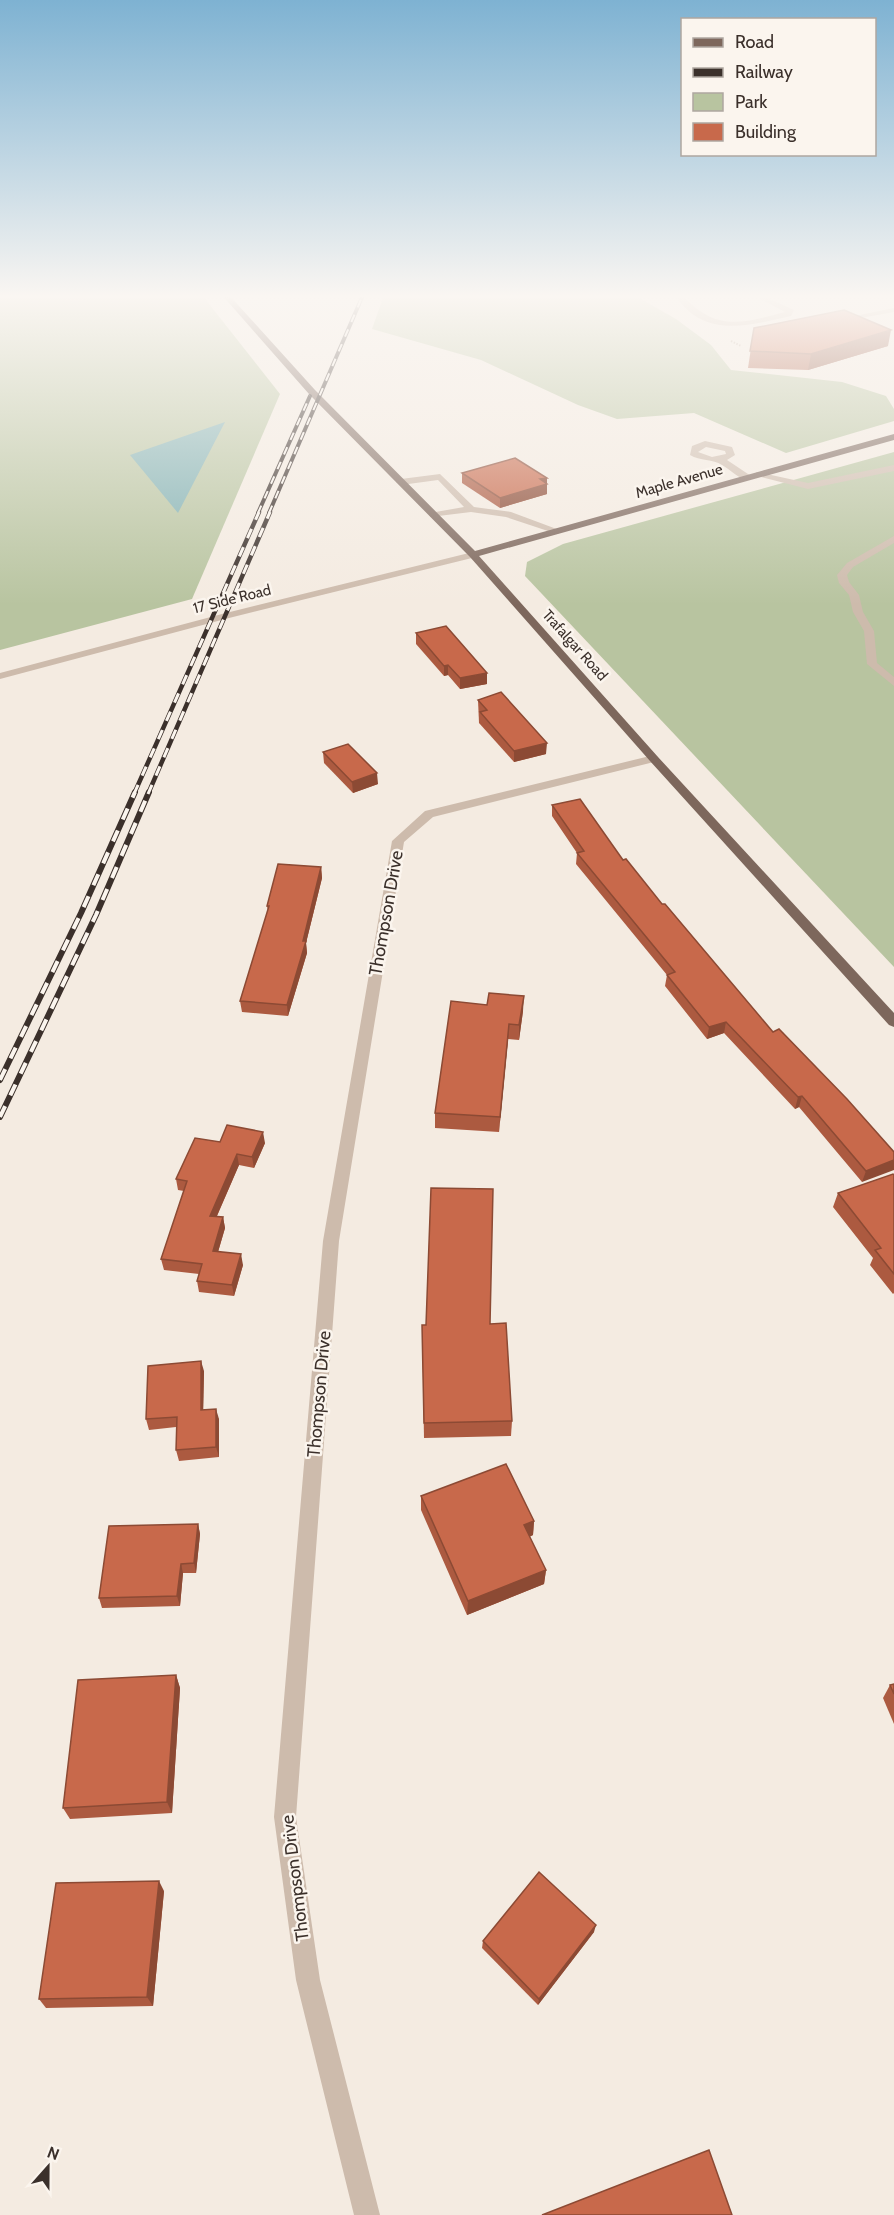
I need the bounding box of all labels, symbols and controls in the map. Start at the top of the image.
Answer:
legend [681,18,876,156]
text: Road [735,31,774,53]
text: Railway [735,61,793,83]
text: Park [735,91,768,113]
text: Building [735,121,797,143]
street label: Maple Avenue [633,460,725,502]
street label: 17 Side Road [191,581,273,617]
street label: Trafalgar Road [538,606,612,684]
street label: Thompson Drive [364,849,408,977]
street label: Thompson Drive [303,1330,335,1458]
street label: Thompson Drive [276,1814,314,1942]
north arrow [18,2137,78,2197]
text: N [45,2143,62,2164]

